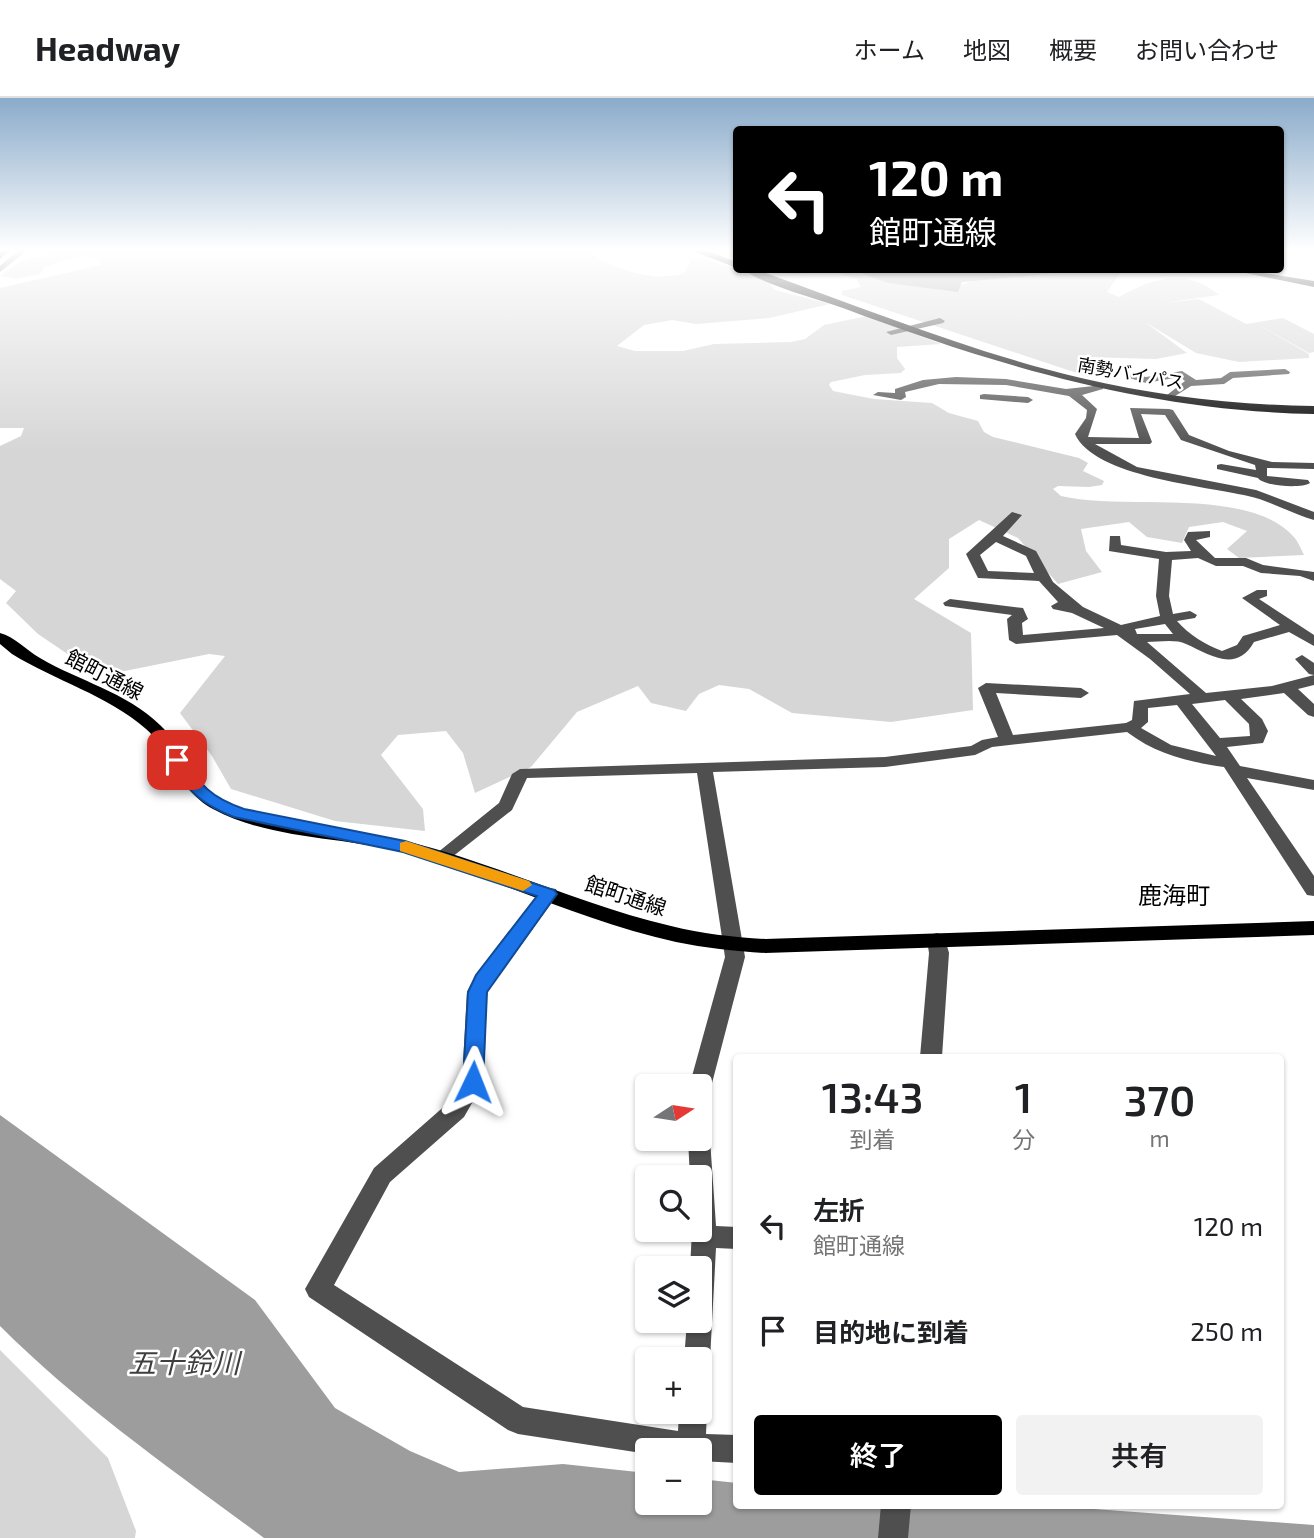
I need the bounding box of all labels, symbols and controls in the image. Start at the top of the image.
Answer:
text: Headway [35,28,180,68]
text: ホーム [854,35,925,64]
text: 地図 [963,35,1011,64]
text: 概要 [1049,35,1097,64]
text: お問い合わせ [1135,35,1279,64]
text: 120 m [869,147,1003,206]
icon: left [754,154,845,245]
text: 館町通線 [869,212,997,250]
street label: 南勢バイパス [1076,353,1186,393]
street label: 館町通線 [62,644,148,704]
pin [147,730,207,790]
icon: arrive [158,741,196,779]
street label: 館町通線 [582,870,670,920]
district label: 鹿海町 [1138,880,1210,909]
position arrow [436,1045,510,1119]
text: 13:43 [822,1071,923,1121]
text: 1 [1015,1071,1032,1121]
north arrow [635,1074,712,1152]
map controls [635,1074,712,1515]
text: 370 [1124,1074,1195,1124]
text: m [1149,1124,1170,1152]
text: 到着 [850,1125,896,1153]
text: 分 [1012,1125,1035,1153]
button: search [635,1165,712,1242]
text: 左折 [813,1194,865,1225]
icon: left [754,1207,792,1245]
text: 120 m [1194,1210,1263,1241]
text: 館町通線 [813,1231,905,1259]
button: layers [635,1256,712,1333]
icon: arrive [754,1312,792,1350]
text: 250 m [1190,1315,1263,1346]
text: 目的地に到着 [813,1316,969,1347]
water label: 五十鈴川 [128,1345,243,1379]
button: + [635,1347,712,1424]
button: 終了 [754,1415,1002,1495]
button: 共有 [1016,1415,1263,1495]
button: − [635,1438,712,1515]

